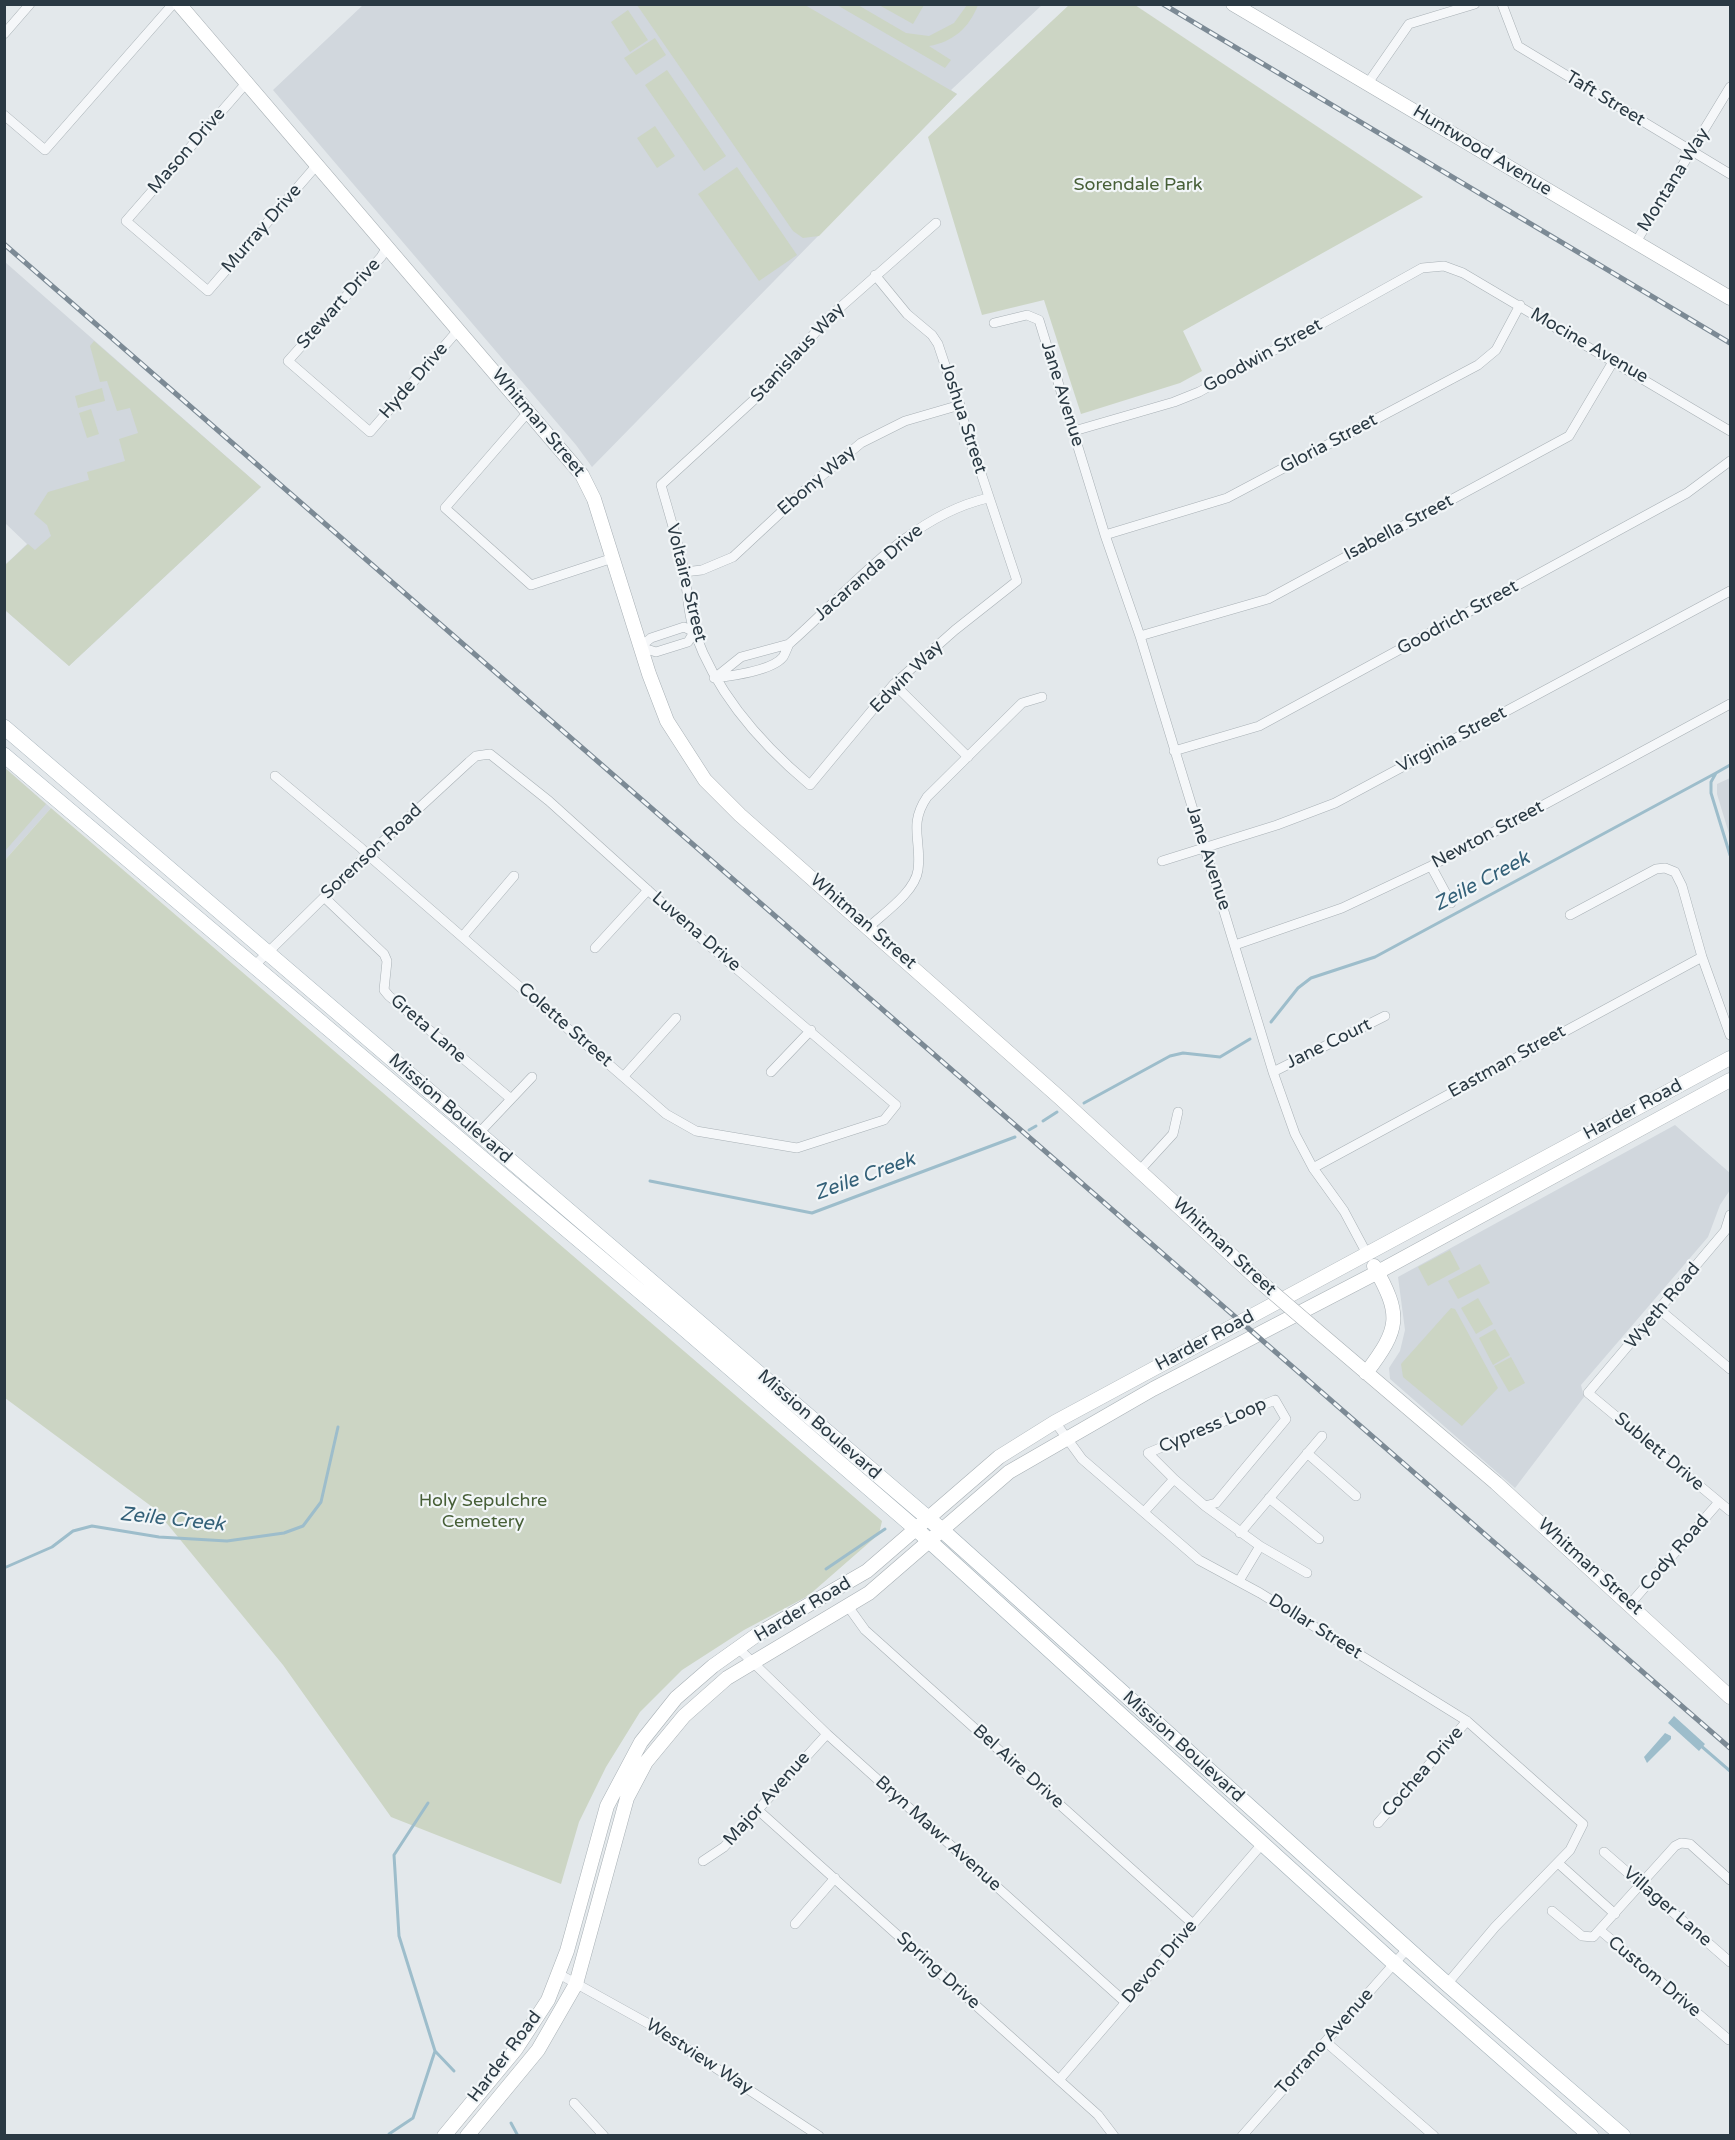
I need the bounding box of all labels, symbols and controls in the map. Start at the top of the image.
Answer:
street label: Taft Street [1561,67,1649,131]
street label: Huntwood Avenue [1409,101,1555,201]
street label: Mason Drive [144,104,230,198]
street label: Montana Way [1633,124,1715,236]
park label: Sorendale Park [1073,174,1203,196]
street label: Murray Drive [218,180,306,278]
street label: Stewart Drive [293,254,385,354]
street label: Stanislaus Way [747,299,849,407]
street label: Mocine Avenue [1526,304,1652,388]
street label: Goodwin Street [1200,314,1326,398]
street label: Hyde Drive [375,339,453,423]
street label: Jane Avenue [1036,339,1088,449]
street label: Joshua Street [935,359,991,477]
street label: Whitman Street [487,365,589,481]
street label: Gloria Street [1277,409,1381,479]
street label: Ebony Way [774,441,860,521]
street label: Isabella Street [1341,490,1457,566]
street label: Jacaranda Drive [810,520,928,626]
street label: Voltaire Street [661,522,711,644]
street label: Goodrich Street [1394,576,1522,660]
street label: Edwin Way [866,636,948,718]
street label: Virginia Street [1394,702,1510,778]
street label: Newton Street [1428,796,1548,874]
street label: Sorenson Road [317,800,427,904]
street label: Jane Avenue [1181,803,1235,913]
water label: Zeile Creek [1430,847,1534,917]
street label: Whitman Street [805,870,921,974]
street label: Luvena Drive [647,887,745,977]
street label: Colette Street [513,978,617,1072]
street label: Greta Lane [386,990,470,1068]
street label: Jane Court [1283,1014,1375,1074]
street label: Eastman Street [1445,1021,1569,1103]
street label: Mission Boulevard [384,1050,516,1168]
street label: Harder Road [1580,1075,1686,1145]
water label: Zeile Creek [811,1148,919,1206]
street label: Whitman Street [1168,1193,1280,1301]
street label: Wyeth Road [1621,1259,1705,1353]
street label: Harder Road [1152,1306,1258,1376]
street label: Mission Boulevard [753,1366,885,1484]
street label: Cypress Loop [1156,1394,1270,1458]
street label: Sublett Drive [1610,1408,1708,1496]
park label: Holy Sepulchre Cemetery [419,1490,547,1532]
water label: Zeile Creek [118,1503,226,1537]
street label: Cody Road [1636,1510,1714,1596]
street label: Whitman Street [1533,1514,1647,1620]
street label: Harder Road [751,1573,855,1647]
street label: Dollar Street [1264,1590,1366,1664]
street label: Mission Boulevard [1118,1687,1248,1807]
street label: Bel Aire Drive [968,1720,1068,1814]
street label: Cochea Drive [1378,1722,1468,1822]
street label: Major Avenue [719,1748,815,1850]
street label: Bryn Mawr Avenue [871,1772,1005,1896]
street label: Villager Lane [1618,1863,1716,1951]
street label: Devon Drive [1118,1916,1202,2008]
street label: Spring Drive [892,1928,984,2014]
street label: Custom Drive [1603,1932,1705,2022]
street label: Torrano Avenue [1272,1984,1378,2100]
street label: Harder Road [464,2007,546,2107]
street label: Westview Way [642,2014,756,2100]

